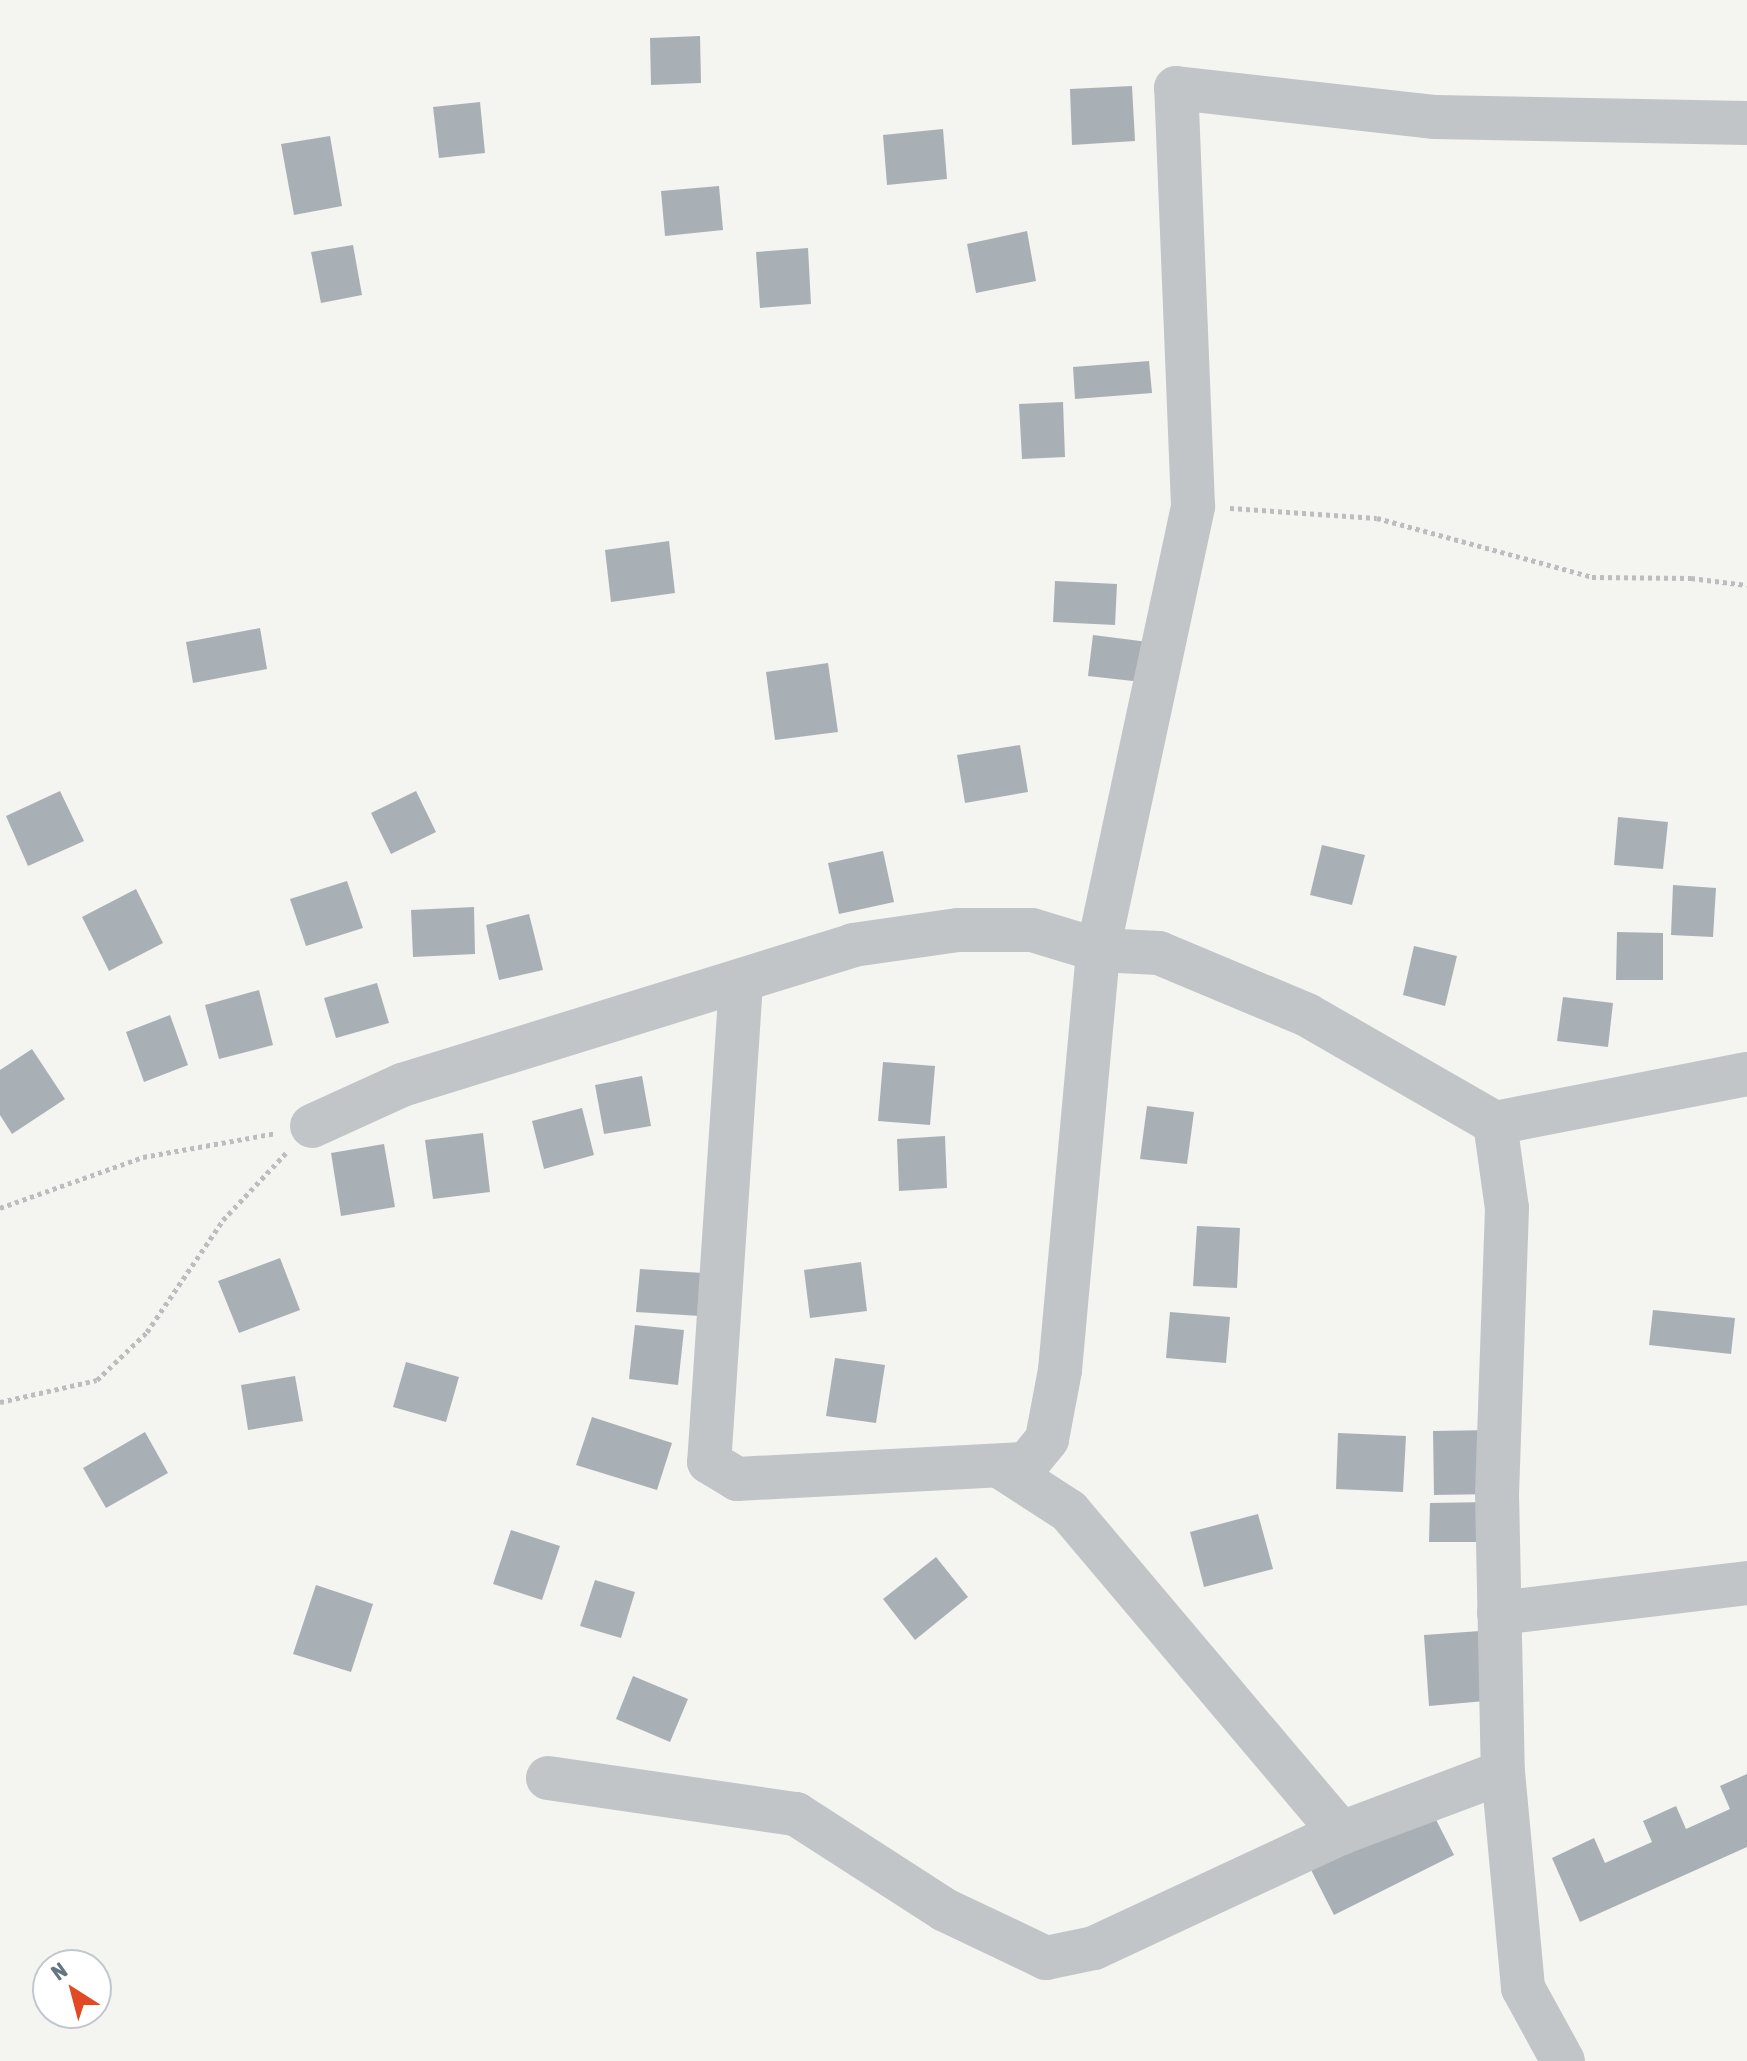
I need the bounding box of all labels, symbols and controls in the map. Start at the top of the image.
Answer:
north arrow [32,1949,112,2029]
text: N [46,1957,72,1986]

